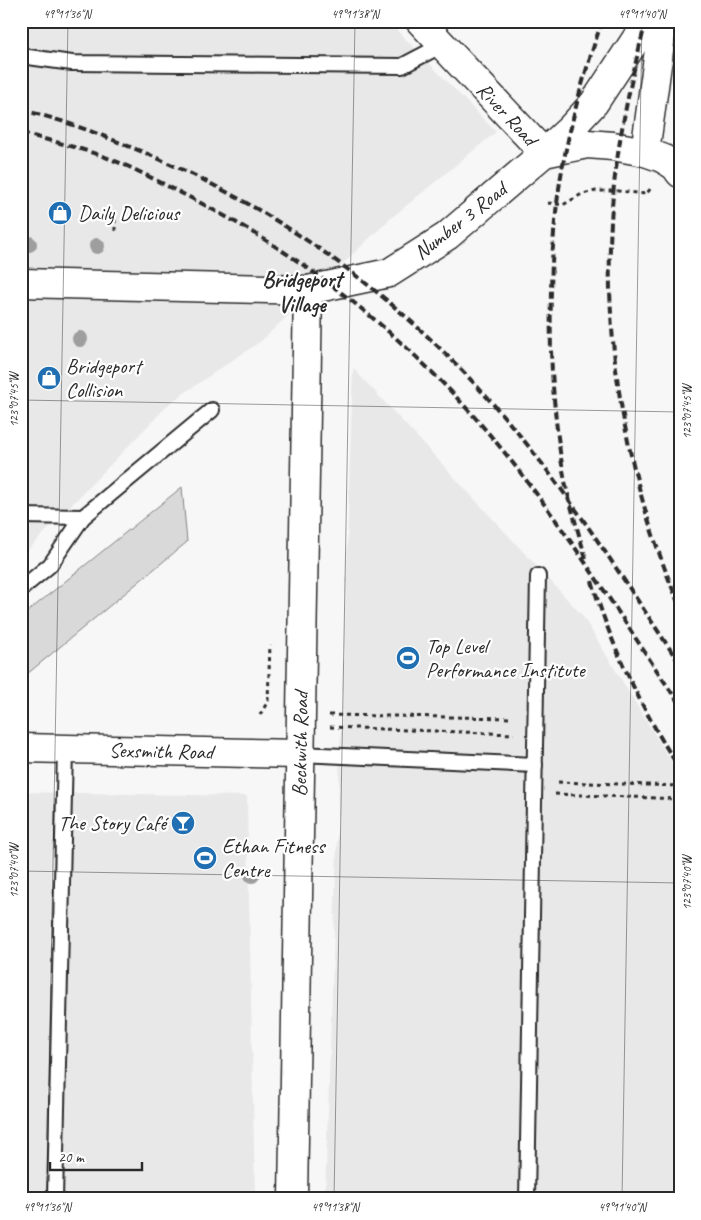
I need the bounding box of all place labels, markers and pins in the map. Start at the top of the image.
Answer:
shop icon: Daily Delicious [47,200,73,226]
place label: Daily Delicious [78,200,181,226]
place label: Bridgeport Collision [66,353,144,403]
shop icon: Bridgeport Collision [36,365,62,391]
place label: Top Level Performance Institute [426,633,587,683]
sports icon: Top Level Performance Institute [395,645,421,671]
place label: The Story Café [58,810,169,836]
bar icon: The Story Café [170,810,196,836]
place label: Ethan Fitness Centre [222,833,326,883]
sports icon: Ethan Fitness Centre [192,845,218,871]

